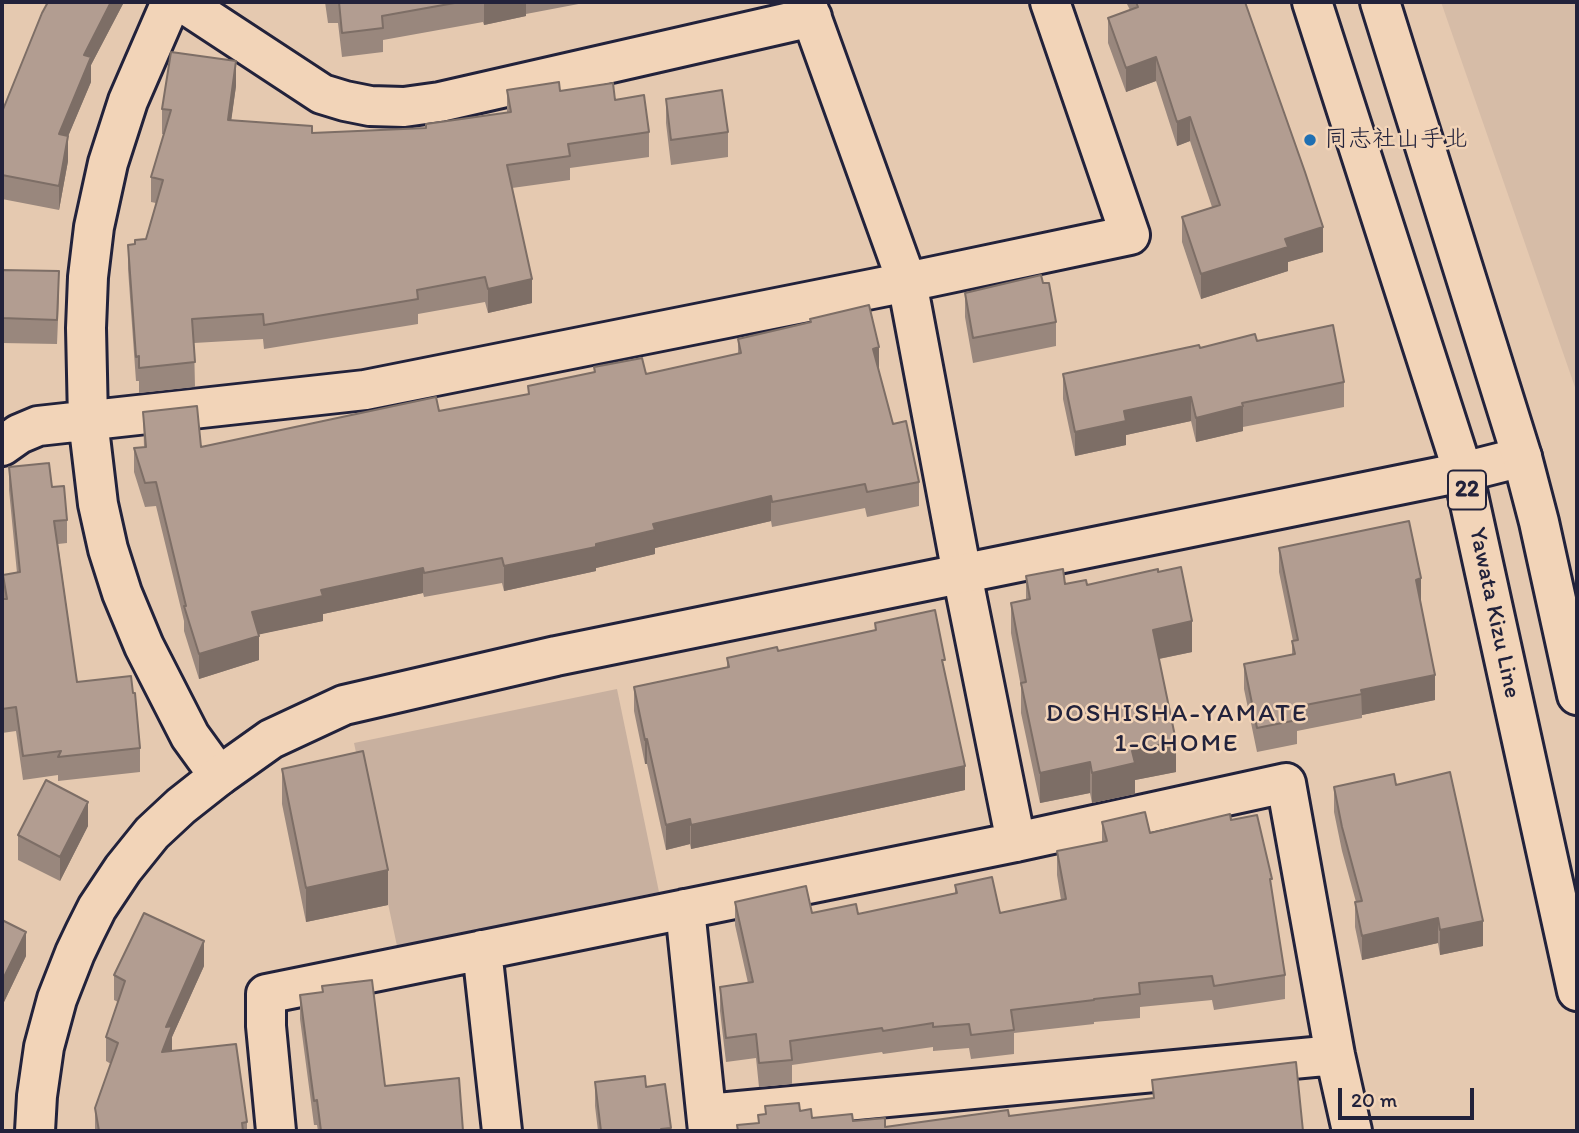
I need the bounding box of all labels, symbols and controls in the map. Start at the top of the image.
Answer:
place label: 同志社山手北 [1324,126,1468,154]
marker: 同志社山手北 [1302,132,1318,148]
road number: 22 [1448,470,1486,510]
street label: Yawata Kizu Line [1462,525,1526,701]
district label: DOSHISHA-YAMATE 1-CHOME [1048,698,1306,760]
scale bar [1341,1074,1478,1118]
text: 20 m [1351,1087,1397,1112]

